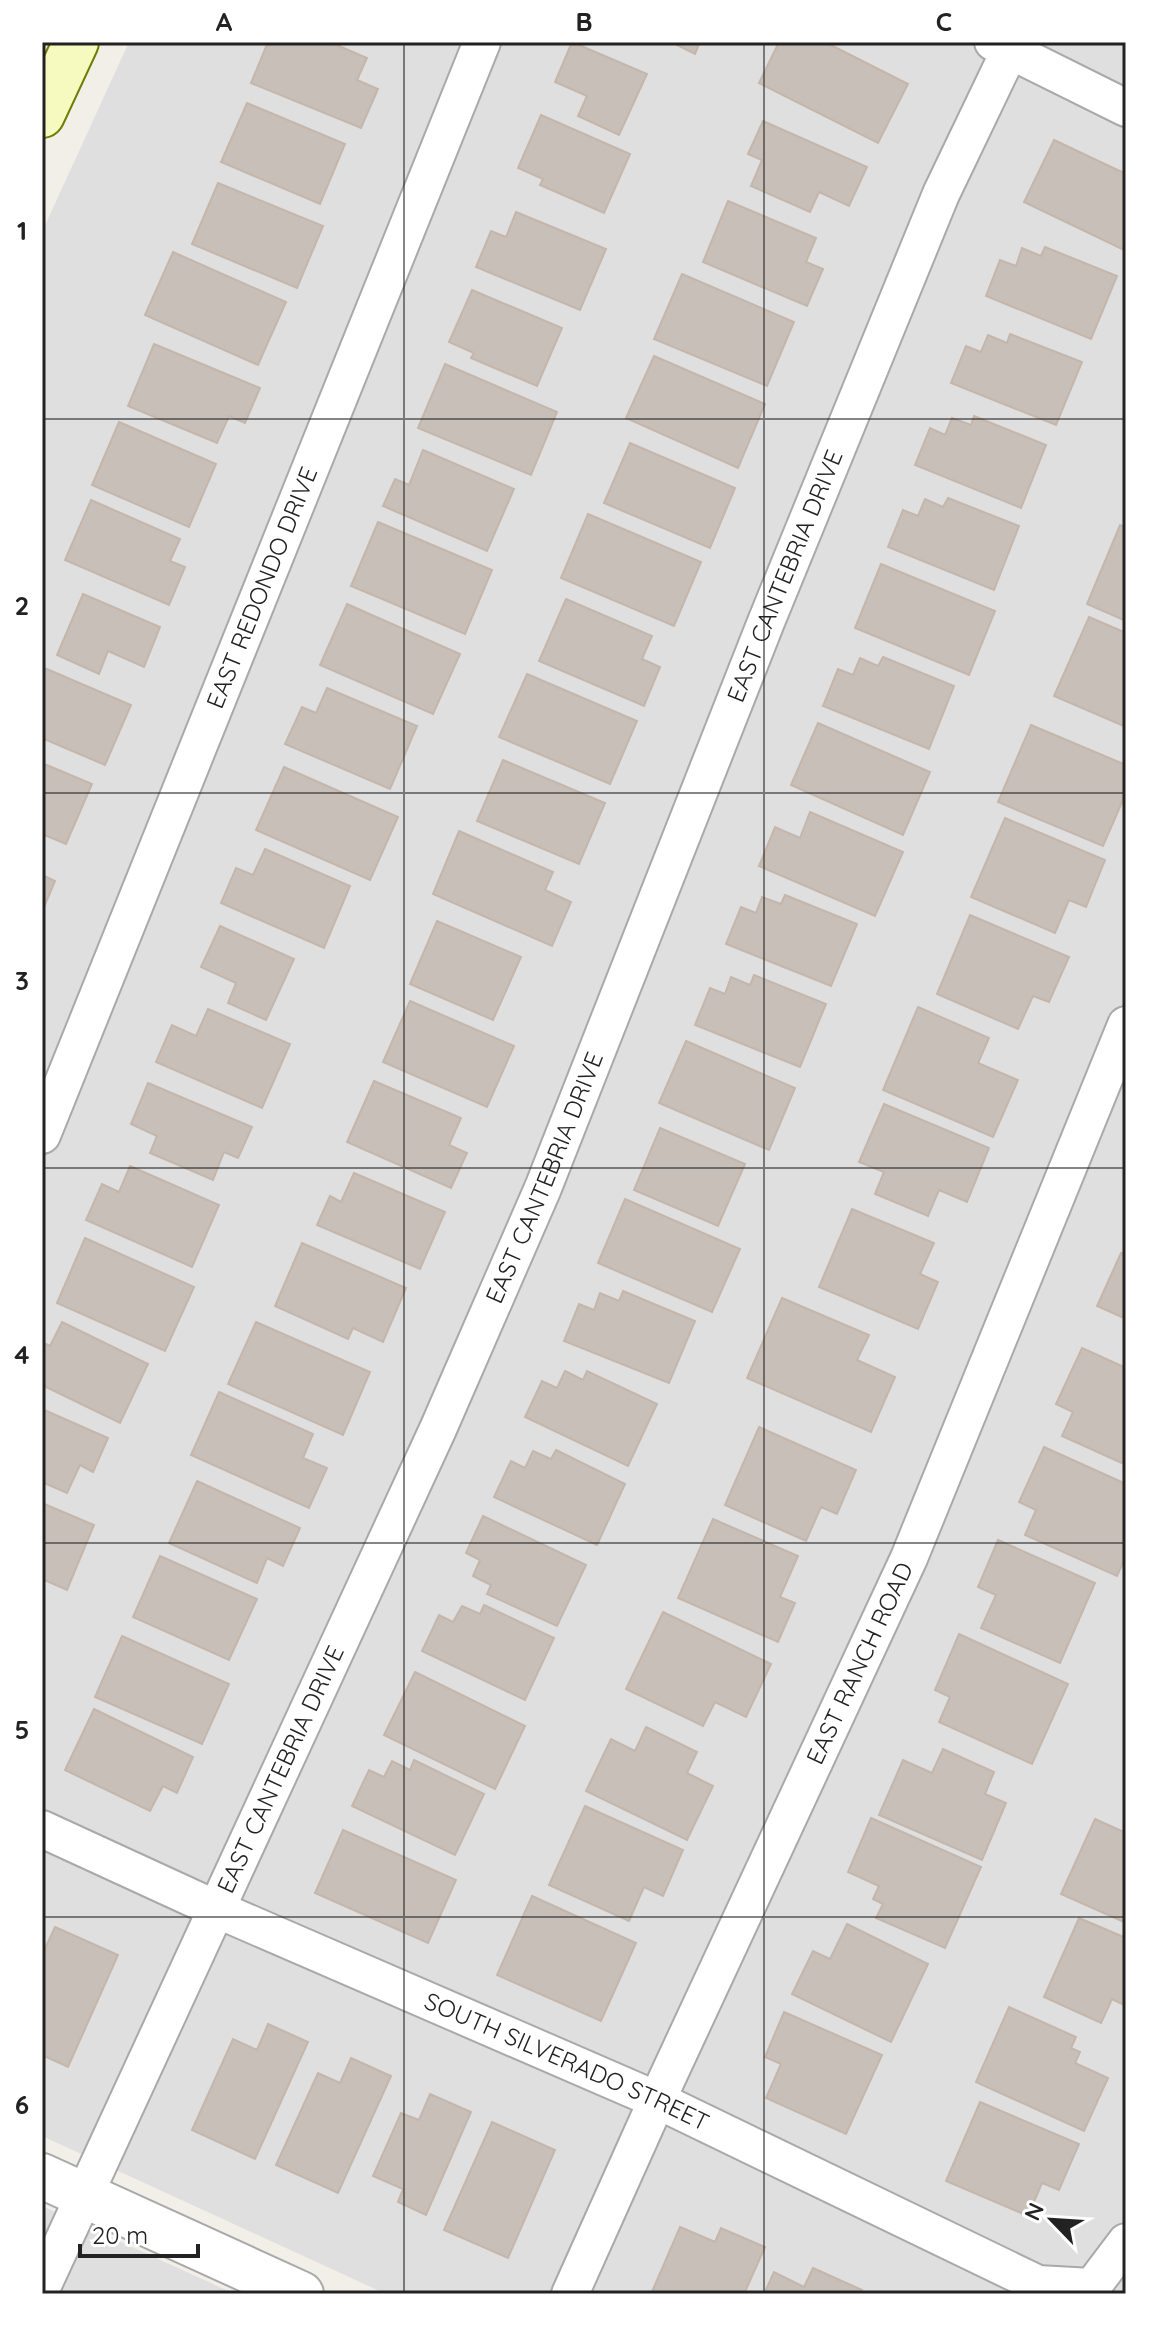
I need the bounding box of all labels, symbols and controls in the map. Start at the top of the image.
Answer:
text: A [216,5,233,38]
text: B [575,5,593,38]
text: C [936,5,952,38]
text: 1 [17,214,27,247]
street label: EAST CANTEBRIA DRIVE [720,445,849,706]
street label: EAST REDONDO DRIVE [199,462,323,712]
text: 2 [15,589,29,622]
text: 3 [15,964,29,997]
street label: EAST CANTEBRIA DRIVE [479,1047,609,1308]
text: 4 [14,1338,30,1371]
street label: EAST RANCH ROAD [799,1557,919,1769]
street label: EAST CANTEBRIA DRIVE [210,1640,350,1898]
text: 5 [15,1713,29,1746]
street label: SOUTH SILVERADO STREET [420,1985,714,2137]
text: 6 [15,2088,29,2121]
north arrow [1012,2180,1092,2260]
text: N [1018,2198,1050,2225]
scale bar [80,2208,198,2258]
text: 20 m [92,2220,148,2250]

